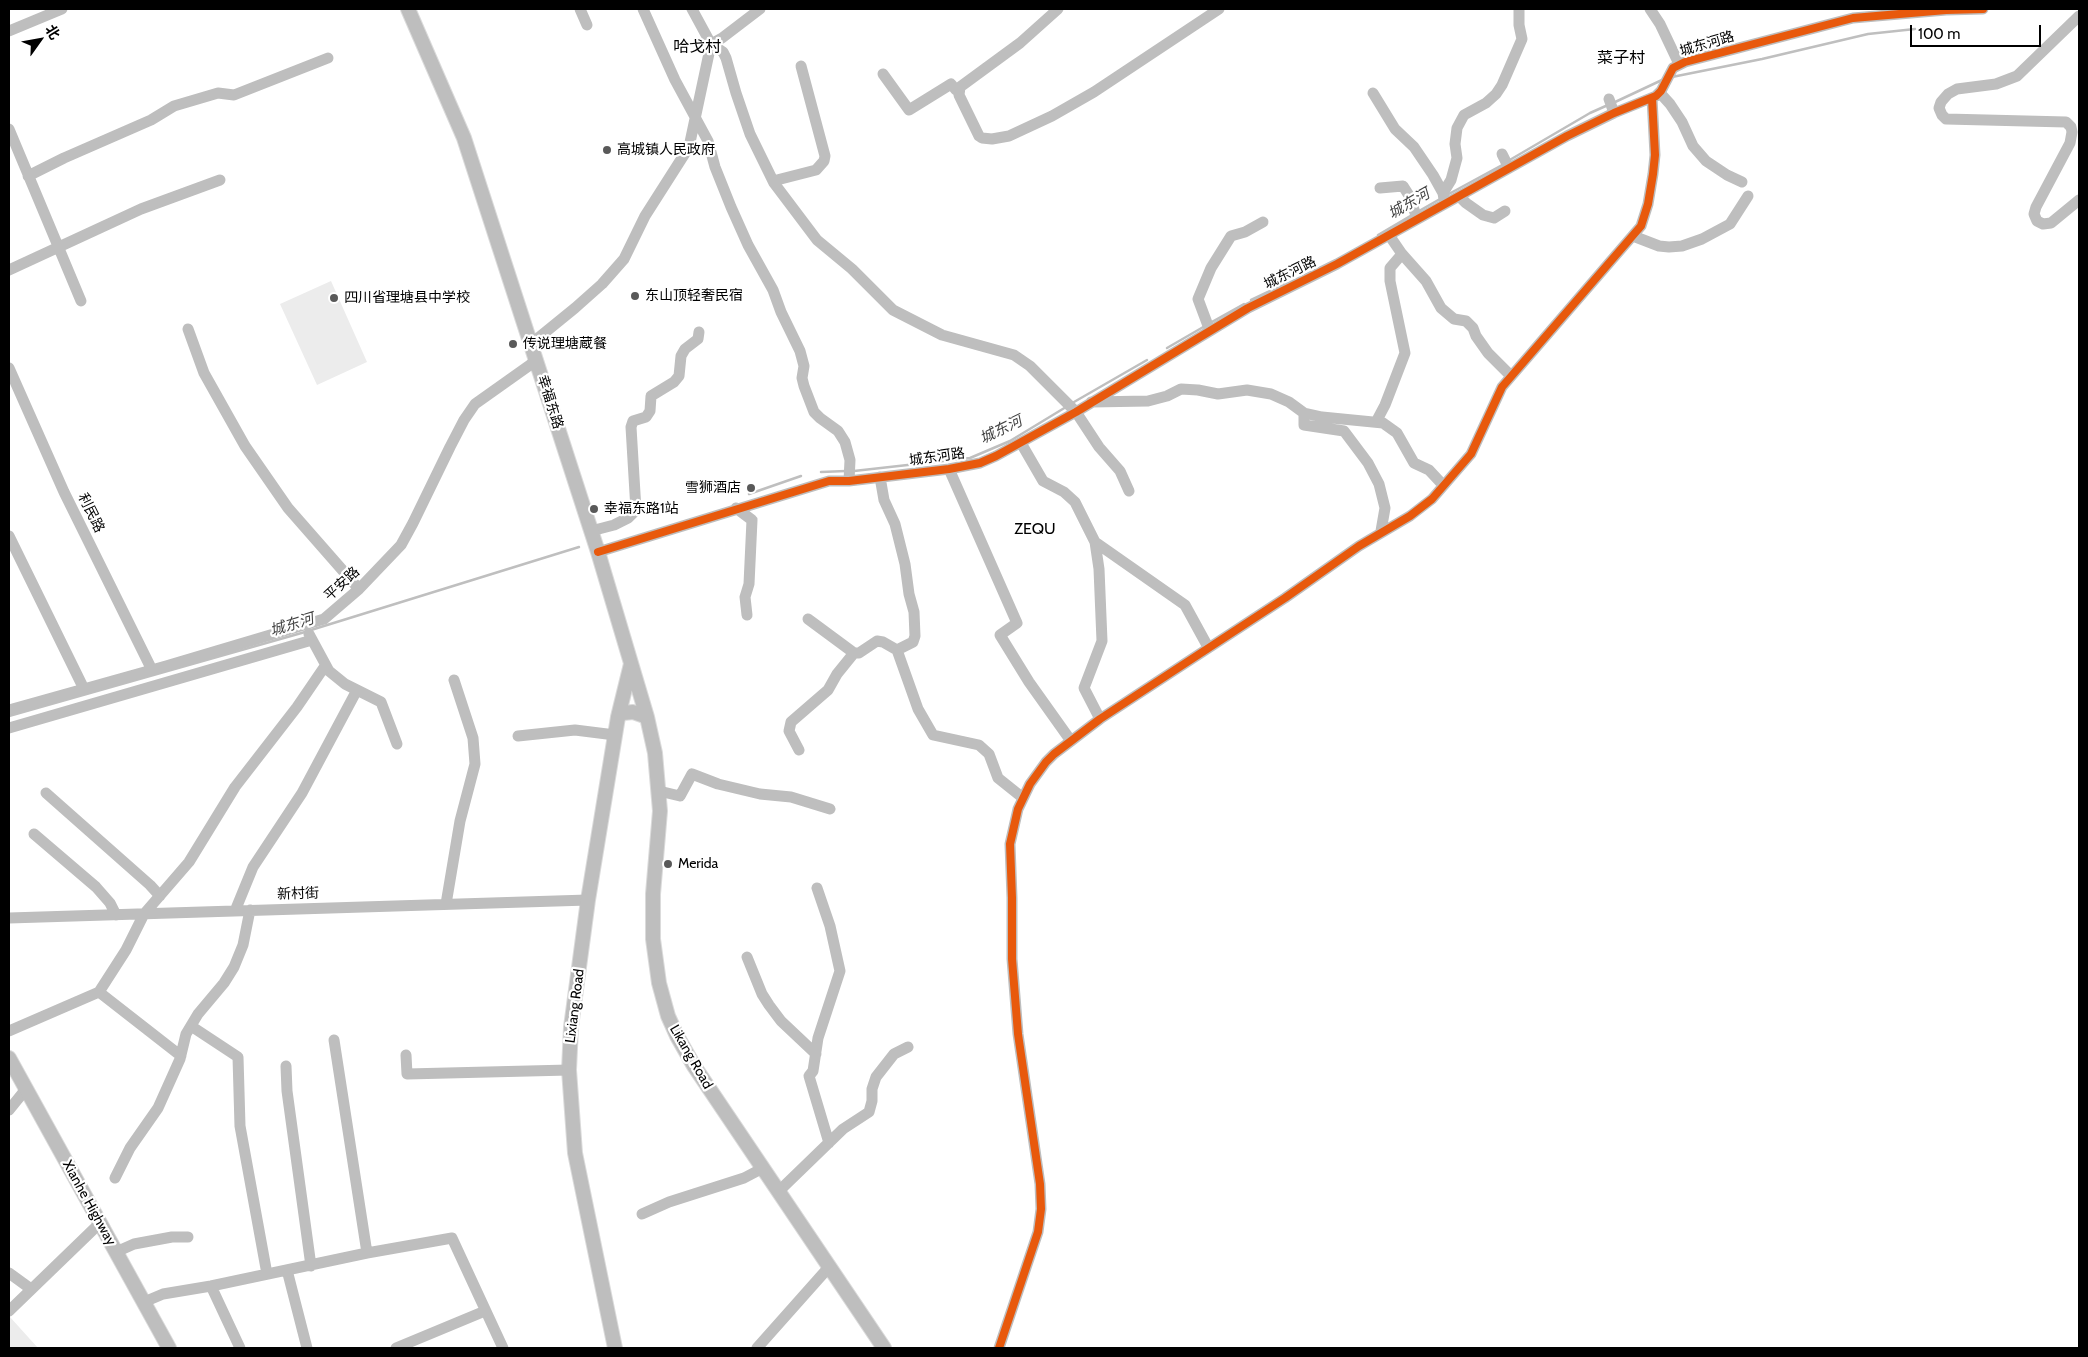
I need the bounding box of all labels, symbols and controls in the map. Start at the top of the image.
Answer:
north arrow [15,15,65,65]
scale bar [1913,15,2044,47]
text: 北 [41,21,64,43]
text: 100 m [1918,25,1960,43]
street label: 城东河路 [1678,28,1736,60]
district label: 哈戈村 [673,37,721,57]
district label: 菜子村 [1597,48,1645,68]
place label: 高城镇人民政府 [617,142,715,158]
marker: 高城镇人民政府 [601,144,613,156]
water label: 城东河 [1385,185,1433,223]
street label: 城东河路 [1261,253,1319,293]
place label: 东山顶轻奢民宿 [645,288,743,304]
place label: 四川省理塘县中学校 [344,290,470,306]
marker: 东山顶轻奢民宿 [629,290,641,302]
marker: 四川省理塘县中学校 [328,292,340,304]
place label: 传说理塘蔵餐 [523,336,607,352]
marker: 传说理塘蔵餐 [507,338,519,350]
street label: 幸福东路 [534,373,566,431]
water label: 城东河 [977,412,1025,448]
street label: 城东河路 [908,445,966,469]
place label: 雪狮酒店 [685,480,741,496]
marker: 雪狮酒店 [745,482,757,494]
street label: 利民路 [74,490,108,536]
place label: 幸福东路1站 [604,501,679,517]
marker: 幸福东路1站 [588,503,600,515]
district label: ZEQU [1012,519,1058,539]
street label: 平安路 [321,564,363,604]
water label: 城东河 [268,610,316,640]
place label: Merida [678,856,718,872]
marker: Merida [662,858,674,870]
street label: 新村街 [277,885,319,903]
street label: Lixiang Road [562,968,588,1044]
street label: Likang Road [666,1022,716,1092]
street label: Xianhe Highway [59,1157,119,1249]

